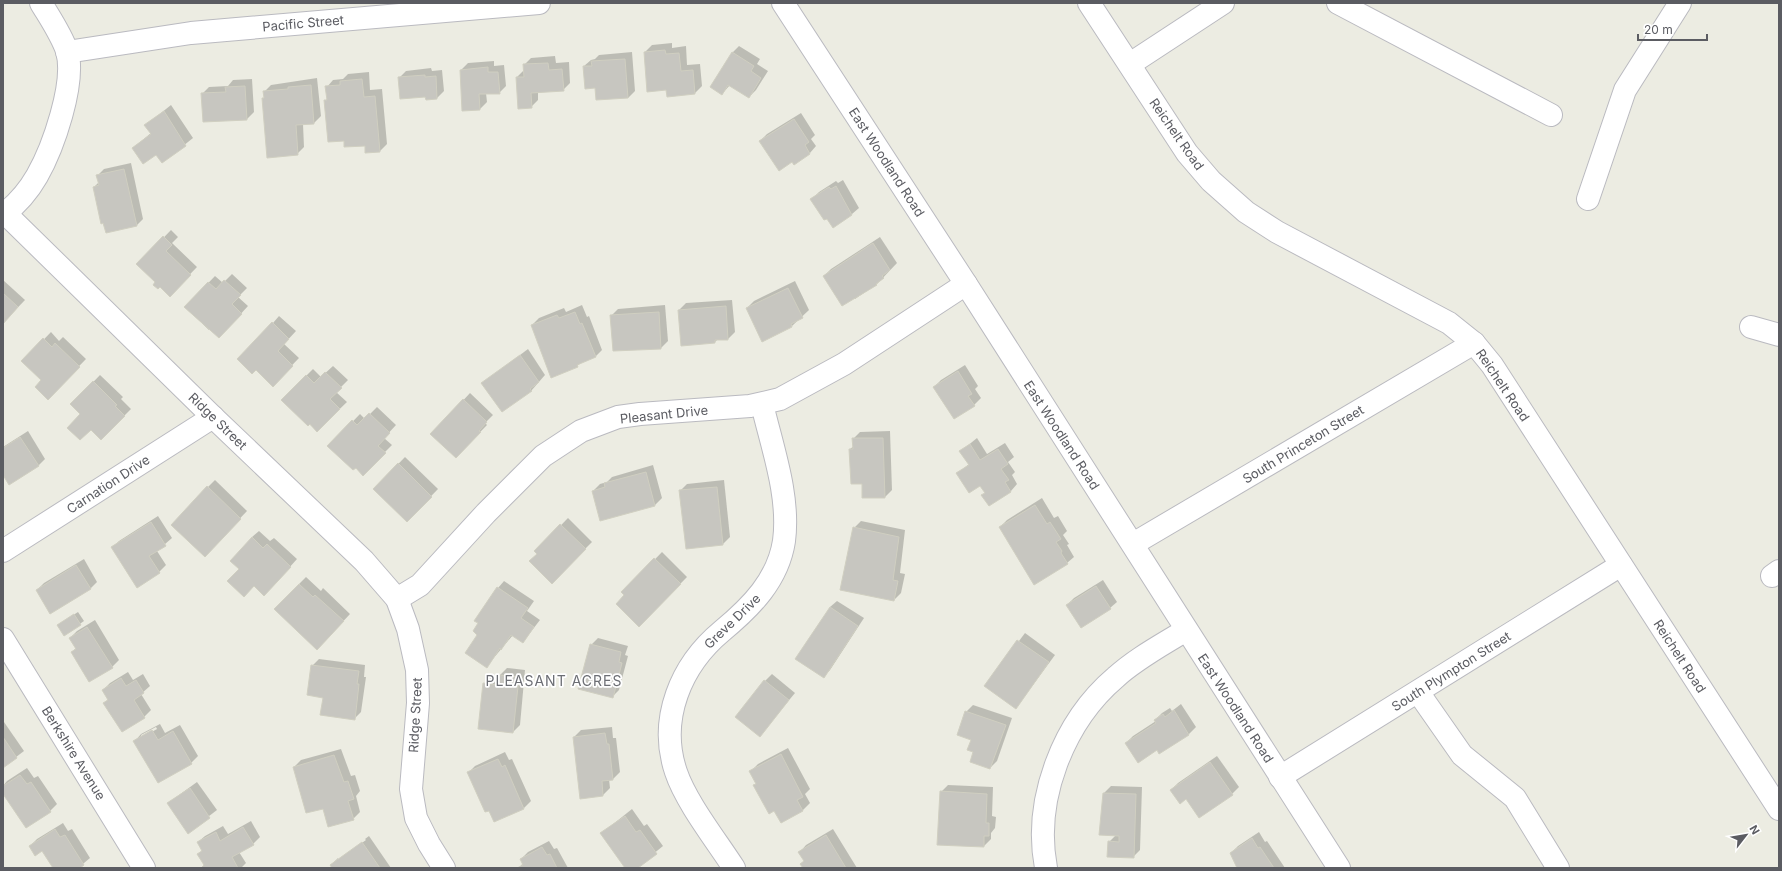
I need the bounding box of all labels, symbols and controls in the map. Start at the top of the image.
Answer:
street label: Pacific Street [262,11,344,35]
scale bar [1638,16,1707,42]
text: 20 m [1644,22,1673,37]
street label: Reichelt Road [1146,95,1208,173]
street label: East Woodland Road [846,105,928,219]
street label: Reichelt Road [1473,346,1533,424]
street label: East Woodland Road [1021,378,1103,492]
street label: Ridge Street [185,389,251,453]
street label: Pleasant Drive [619,401,709,427]
street label: South Princeton Street [1239,401,1367,487]
street label: Carnation Drive [64,451,152,517]
street label: Greve Drive [700,590,764,652]
street label: Reichelt Road [1650,616,1710,696]
street label: South Plympton Street [1388,628,1514,714]
street label: East Woodland Road [1195,651,1277,765]
district label: PLEASANT ACRES [486,672,622,689]
street label: Ridge Street [405,677,425,753]
street label: Berkshire Avenue [39,703,109,803]
north arrow [1726,815,1766,855]
text: N [1746,823,1763,837]

